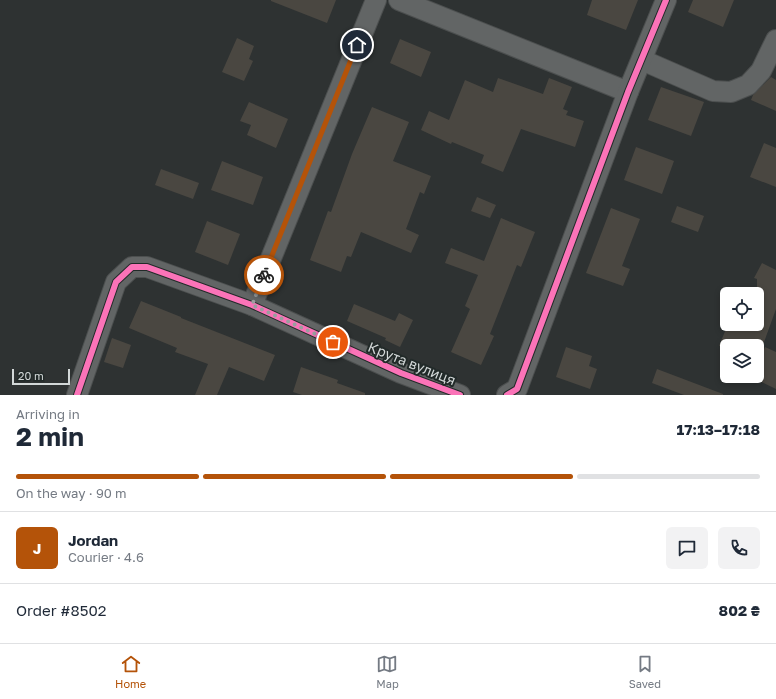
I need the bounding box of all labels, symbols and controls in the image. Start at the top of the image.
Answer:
pin [340,28,374,62]
icon: home [346,34,368,56]
courier [244,255,284,295]
icon: bike [253,264,275,286]
map controls [720,287,764,383]
button: locate [720,287,764,331]
pin [316,325,350,359]
icon: bag [322,331,344,353]
street label: Крута вулиця [366,338,458,388]
button: layers [720,339,764,383]
scale bar [12,367,70,386]
text: 20 m [18,369,44,382]
text: Arriving in [16,406,80,422]
text: 17:13–17:18 [676,420,760,438]
text: 2 min [16,421,84,452]
text: On the way · 90 m [16,485,127,501]
button: chat [666,527,708,569]
button: phone [718,527,760,569]
text: Jordan [68,531,118,549]
text: J [33,539,41,557]
text: Courier · 4.6 [68,549,144,565]
text: Order #8502 [16,601,106,619]
text: 802 ₴ [719,601,760,619]
tab: Home [115,653,146,690]
tab: Map [376,653,399,690]
tab: Saved [629,653,661,690]

